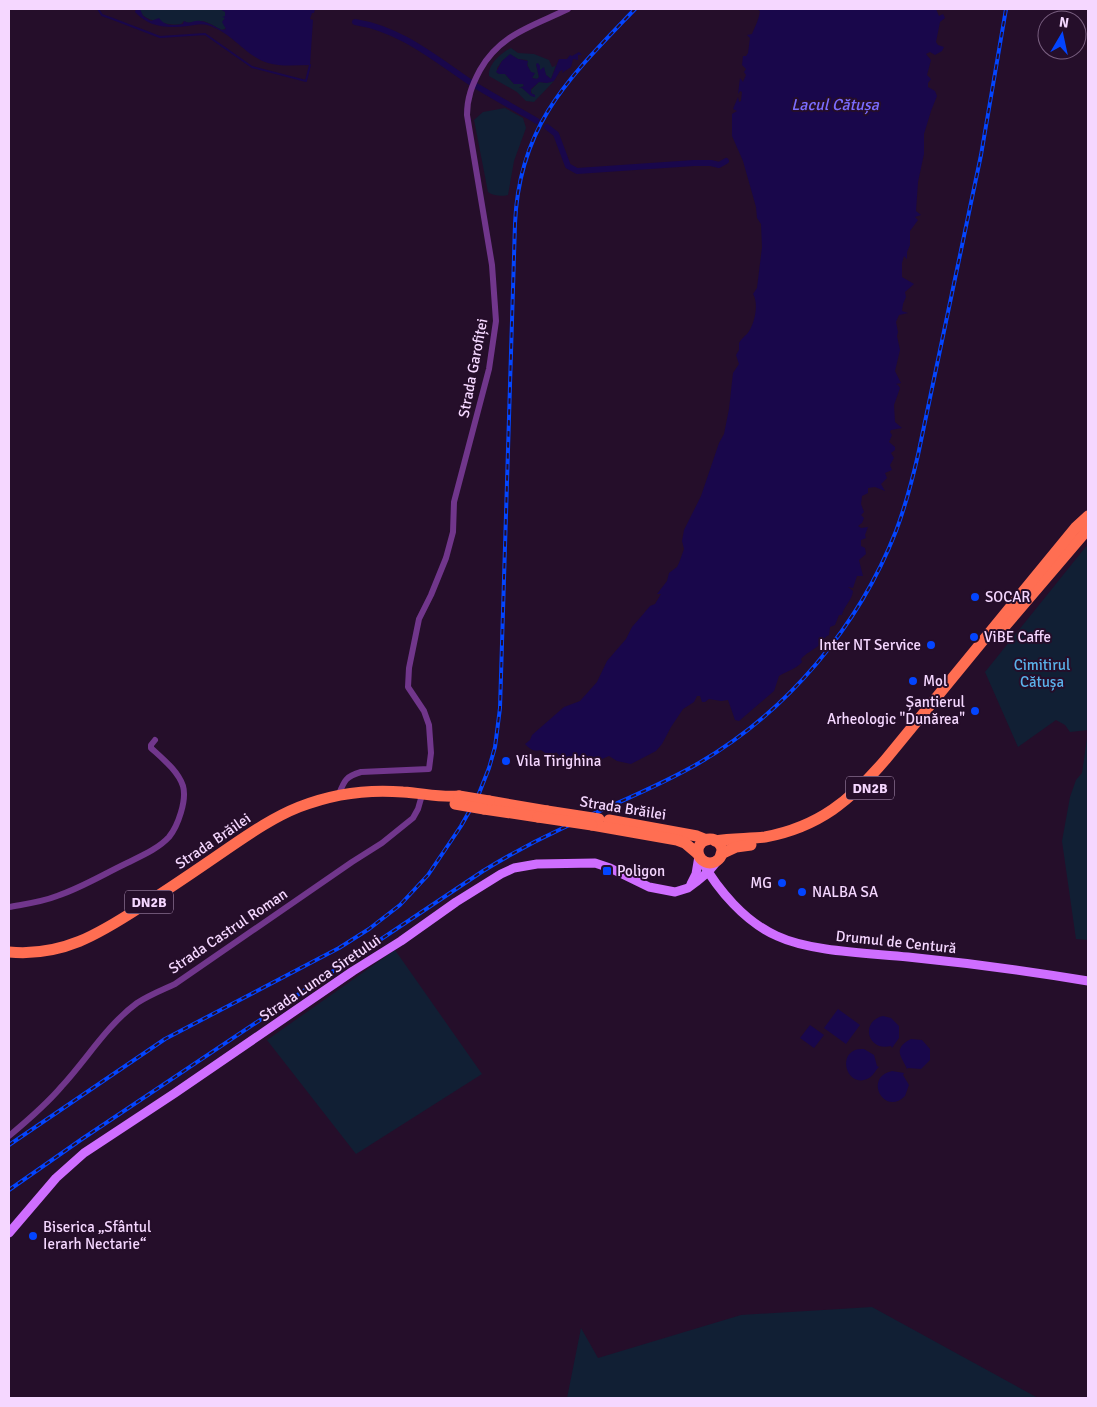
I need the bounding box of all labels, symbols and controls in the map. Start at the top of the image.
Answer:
north arrow [1037,10,1087,60]
text: N [1058,13,1070,32]
water label: Lacul Cătușa [791,95,880,115]
street label: Strada Garofiței [455,317,492,419]
place label: SOCAR [985,588,1030,606]
marker: SOCAR [969,591,981,603]
place label: ViBE Caffe [984,628,1051,646]
marker: ViBE Caffe [968,631,980,643]
place label: Inter NT Service [819,636,921,654]
marker: Inter NT Service [925,639,937,651]
park label: Cimitirul Cătușa [1014,656,1070,691]
place label: Mol [923,672,947,690]
marker: Mol [907,675,919,687]
place label: Șantierul Arheologic "Dunărea" [827,693,965,728]
marker: Șantierul Arheologic "Dunărea" [969,705,981,717]
place label: Vila Tirighina [516,752,601,770]
marker: Vila Tirighina [500,755,512,767]
road number: DN2B [846,776,894,800]
street label: Strada Brăilei [579,792,667,824]
street label: Strada Brăilei [172,809,254,873]
place label: Poligon [617,862,665,880]
marker: Poligon [601,865,613,877]
place label: MG [750,874,772,892]
marker: MG [776,877,788,889]
place label: NALBA SA [812,883,878,901]
street label: Strada Castrul Roman [165,885,291,977]
marker: NALBA SA [796,886,808,898]
road number: DN2B [125,890,173,914]
street label: Drumul de Centură [835,927,957,957]
street label: Strada Lunca Siretului [256,931,384,1025]
place label: Biserica „Sfântul Ierarh Nectarie“ [43,1218,151,1253]
marker: Biserica „Sfântul Ierarh Nectarie“ [27,1230,39,1242]

